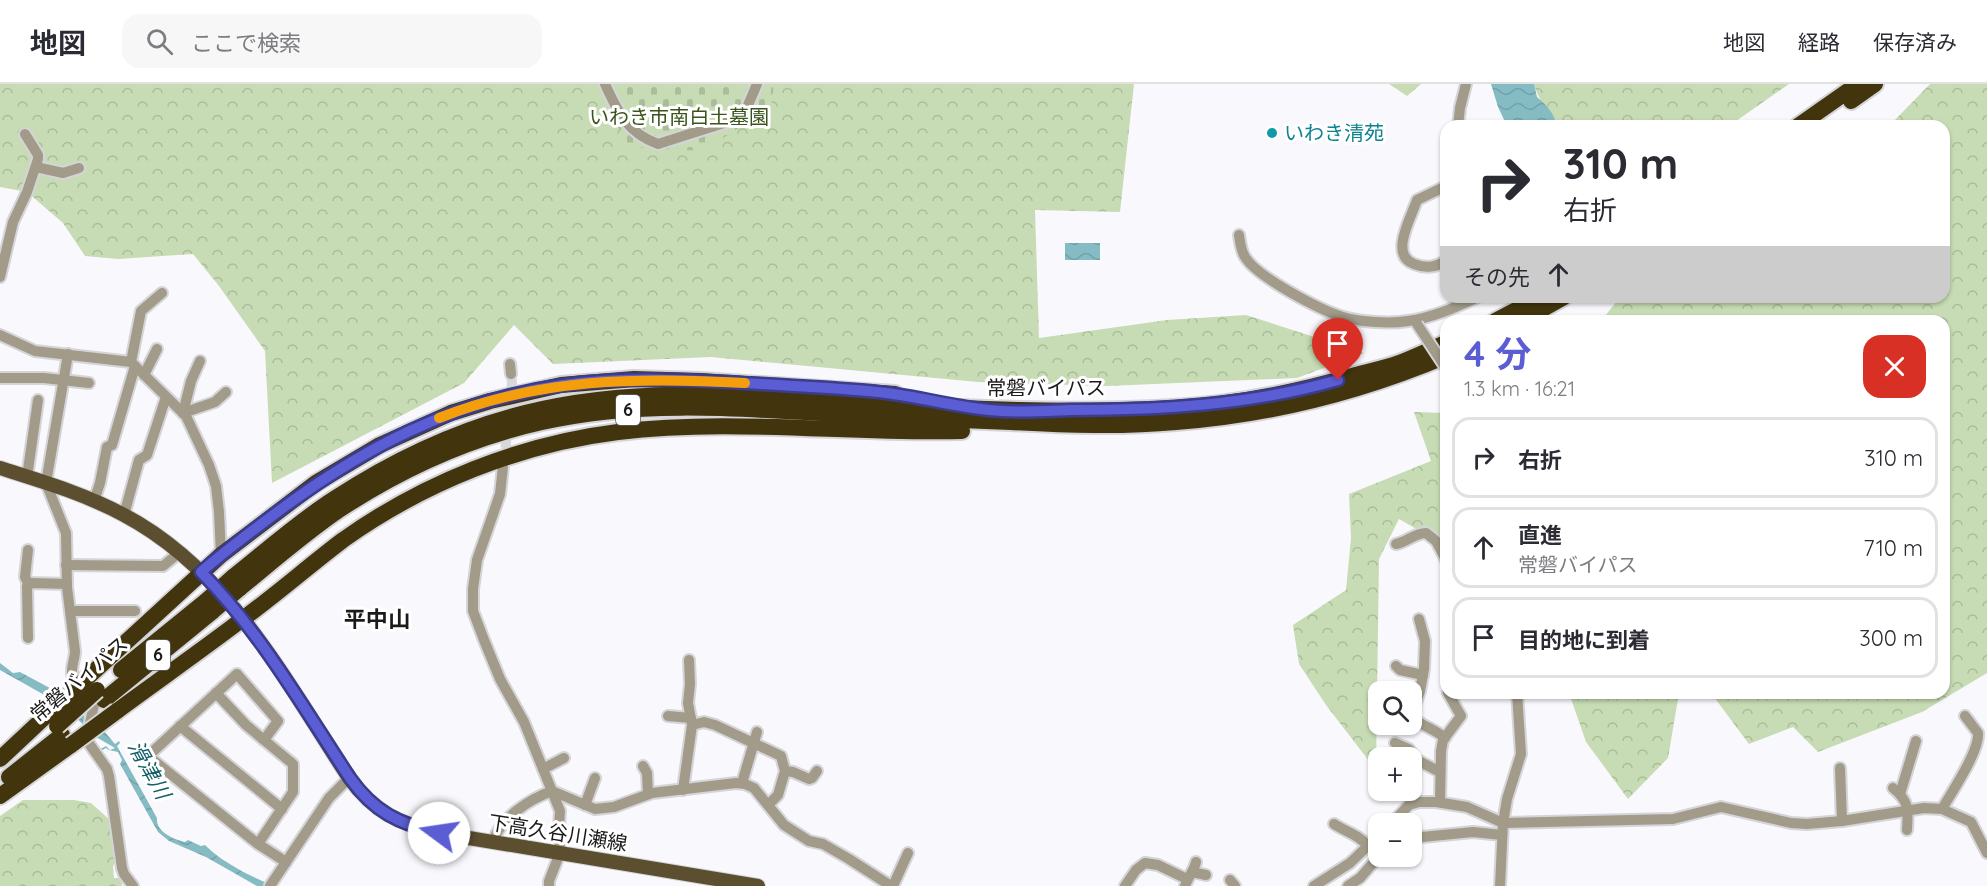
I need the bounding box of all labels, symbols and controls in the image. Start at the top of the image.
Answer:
search box [122,14,542,68]
text: 地図 [30,25,86,60]
icon: search [143,25,176,58]
text: ここで検索 [191,29,301,57]
text: 地図 [1723,29,1765,55]
text: 経路 [1798,29,1840,55]
text: 保存済み [1873,29,1957,55]
park label: いわき市南白土墓園 [589,104,769,129]
place label: いわき清苑 [1284,120,1384,145]
marker: いわき清苑 [1265,126,1279,140]
text: 310 m [1563,137,1678,190]
icon: right [1464,144,1542,222]
text: 右折 [1563,193,1617,227]
icon: ahead [1542,258,1575,291]
text: その先 [1464,263,1530,291]
pin [1312,318,1363,380]
icon: arrive [1321,327,1354,360]
text: 4 分 [1464,331,1531,376]
button: close [1863,335,1926,398]
street label: 常磐バイパス [986,375,1106,400]
text: 1.3 km · 16:21 [1464,376,1575,401]
road number: 6 [616,395,640,425]
icon: right [1467,441,1500,474]
text: 310 m [1864,444,1923,472]
text: 右折 [1518,446,1562,474]
text: 直進 [1518,521,1562,549]
icon: ahead [1467,531,1500,564]
text: 710 m [1863,534,1923,562]
text: 常磐バイパス [1518,552,1638,577]
district label: 平中山 [344,605,410,633]
icon: arrive [1467,621,1500,654]
text: 300 m [1859,624,1923,652]
text: 目的地に到着 [1518,626,1650,654]
street label: 常磐バイパス [25,631,133,727]
road number: 6 [146,640,170,670]
map controls [1368,681,1422,867]
button: search [1368,681,1422,735]
water label: 滑津川 [123,736,177,805]
button: + [1368,747,1422,801]
position arrow [407,801,471,865]
street label: 下高久谷川瀬線 [487,809,629,856]
button: − [1368,813,1422,867]

